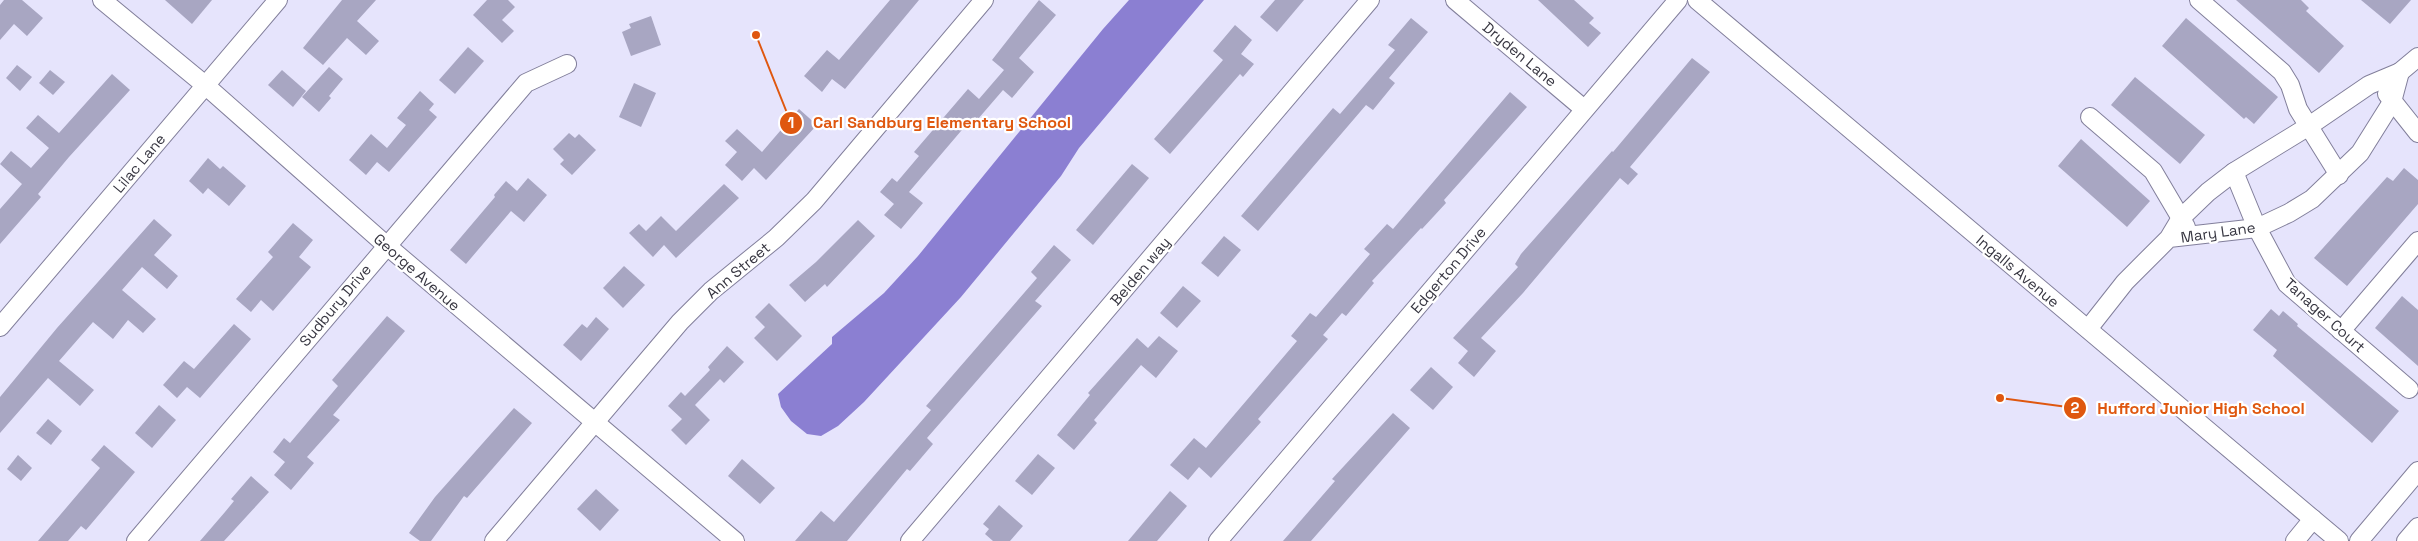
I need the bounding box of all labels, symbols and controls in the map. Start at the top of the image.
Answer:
street label: Dryden Lane [1479,17,1561,91]
callout: Carl Sandburg Elementary School [778,107,1081,138]
text: Carl Sandburg Elementary School [813,112,1071,133]
text: 1 [788,113,794,132]
street label: Lilac Lane [109,129,169,197]
street label: Mary Lane [2179,217,2257,247]
street label: Edgerton Drive [1406,223,1490,317]
street label: George Avenue [370,229,464,315]
street label: Ingalls Avenue [1972,231,2064,311]
street label: Belden way [1106,233,1174,309]
street label: Ann Street [702,238,774,302]
street label: Sudbury Drive [295,260,375,350]
street label: Tanager Court [2281,274,2369,356]
callout: Hufford Junior High School [2062,393,2314,424]
text: 2 [2071,398,2080,417]
text: Hufford Junior High School [2097,398,2305,419]

